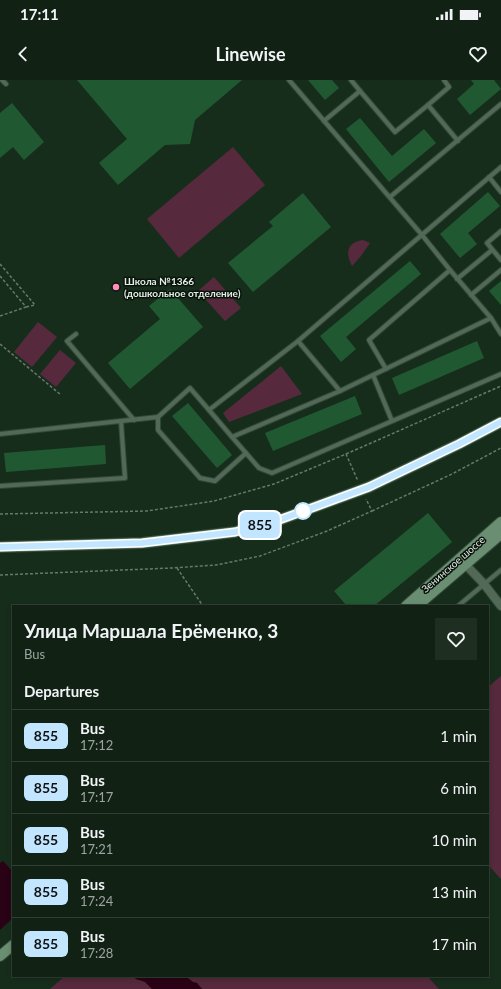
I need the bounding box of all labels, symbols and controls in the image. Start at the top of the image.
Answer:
text: 17:11 [20,5,59,23]
icon: back [12,43,34,65]
text: Linewise [215,43,286,65]
icon: heart [467,43,489,65]
place label: Школа №1366 (дошкольное отделение) [124,275,241,299]
marker: Школа №1366 (дошкольное отделение) [111,282,121,292]
unlabelled marker [294,502,312,520]
line badge: 855 [237,512,283,538]
text: 855 [248,516,272,533]
street label: Зенинское шоссе [419,533,487,595]
button: heart [435,618,477,660]
text: Улица Маршала Ерёменко, 3 [24,619,278,642]
text: Bus [24,646,45,662]
text: Departures [24,682,99,700]
text: Bus [80,719,105,737]
text: 855 [34,727,58,744]
text: 1 min [440,727,477,745]
text: 17:12 [80,737,113,753]
text: Bus [80,771,105,789]
text: 855 [34,779,58,796]
text: 6 min [440,779,477,797]
text: 17:17 [80,789,113,805]
text: Bus [80,823,105,841]
text: 855 [34,831,58,848]
text: 10 min [431,831,477,849]
text: 17:21 [80,841,113,857]
text: Bus [80,875,105,893]
text: 855 [34,883,58,900]
text: 13 min [431,883,477,901]
text: 17:24 [80,893,113,909]
text: Bus [80,927,105,945]
text: 855 [34,935,58,952]
text: 17 min [431,935,477,953]
text: 17:28 [80,945,113,961]

